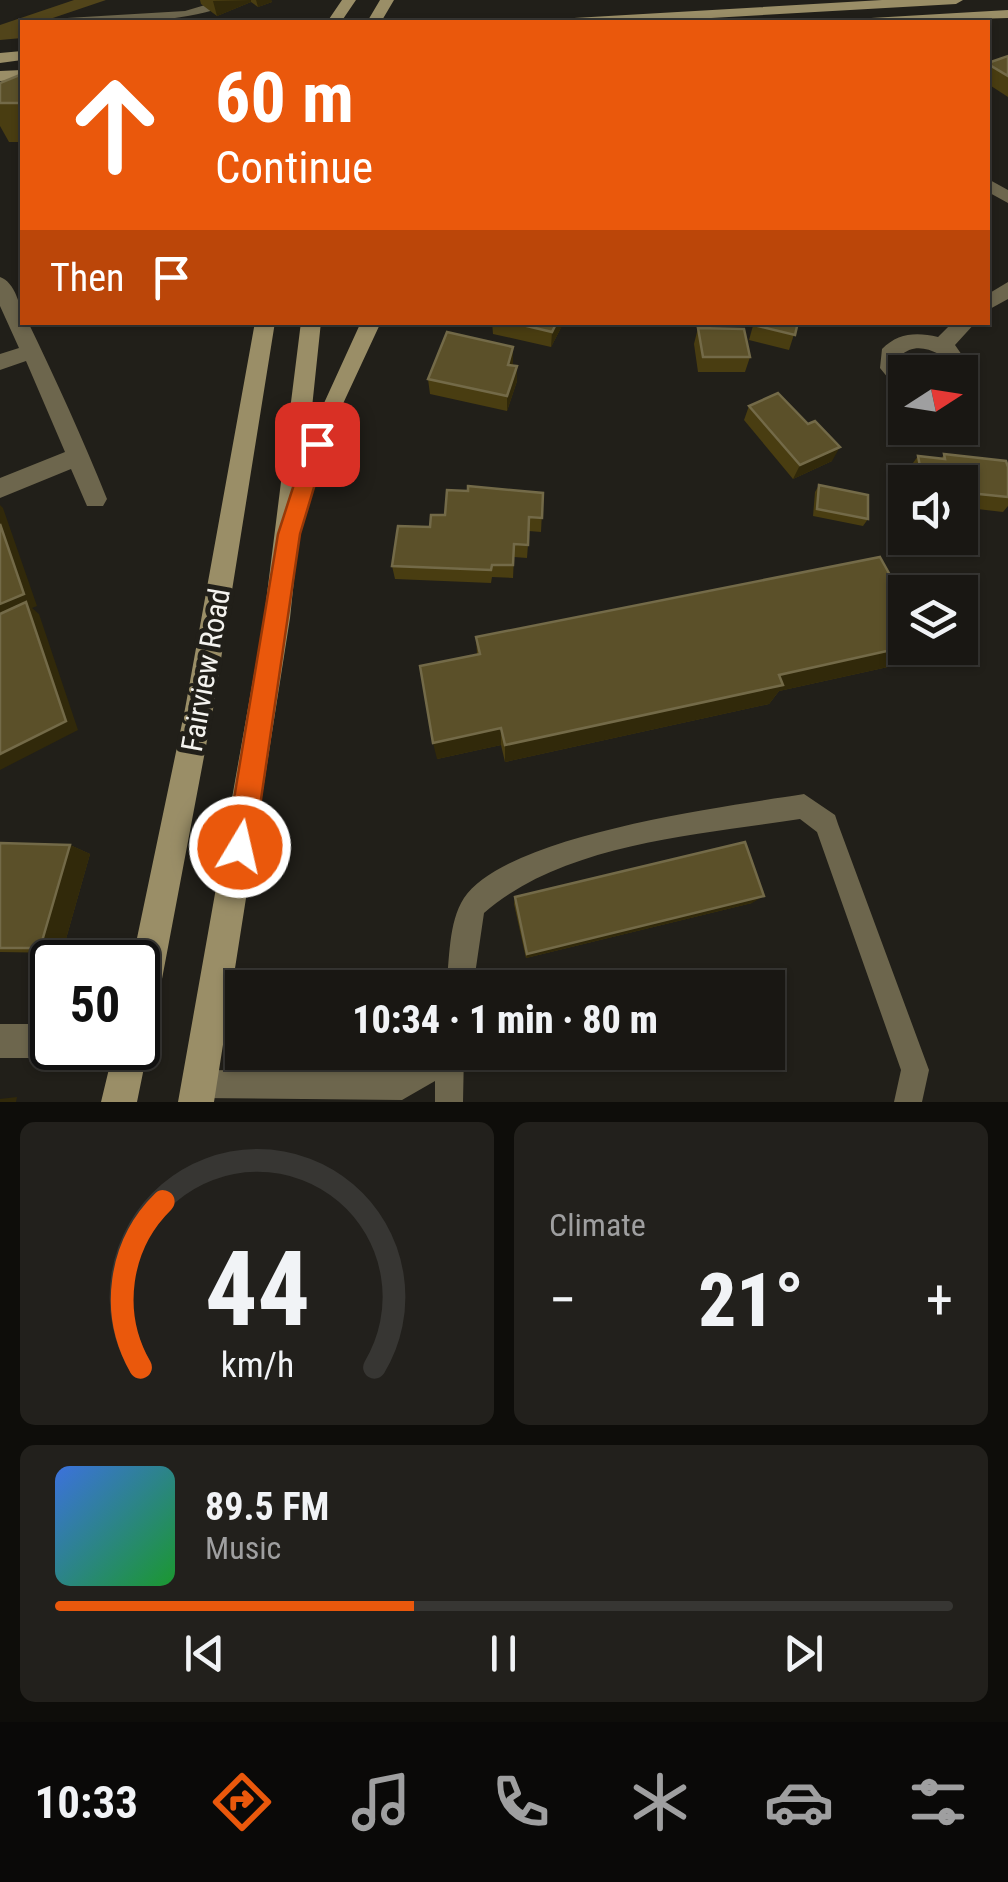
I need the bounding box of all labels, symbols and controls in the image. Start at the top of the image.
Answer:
text: 60 m [215,57,354,139]
icon: ahead [50,60,180,190]
text: Continue [215,141,373,194]
icon: arrive [144,250,199,305]
text: Then [50,256,124,300]
north arrow [888,355,978,445]
map controls [888,355,978,665]
pin [275,402,360,487]
icon: arrive [290,417,345,472]
button: sound [888,465,978,555]
button: layers [888,575,978,665]
street label: Fairview Road [174,586,237,754]
position arrow [188,795,292,899]
speed limit sign: 50 [30,940,160,1070]
text: 10:34 · 1 min · 80 m [352,998,658,1042]
text: Climate [549,1206,646,1244]
text: 44 [204,1229,310,1350]
text: 21° [698,1256,804,1344]
text: − [549,1268,577,1332]
text: + [926,1268,953,1332]
text: km/h [220,1344,294,1386]
text: 89.5 FM [205,1485,329,1529]
text: Music [205,1529,281,1567]
icon: previous [177,1626,232,1681]
icon: pause [476,1626,531,1681]
icon: next [776,1626,831,1681]
icon: directions [207,1767,277,1837]
icon: music [346,1767,416,1837]
icon: phone [486,1767,556,1837]
icon: climate [625,1767,695,1837]
icon: car [764,1767,834,1837]
icon: filters [903,1767,973,1837]
text: 10:33 [35,1776,138,1829]

